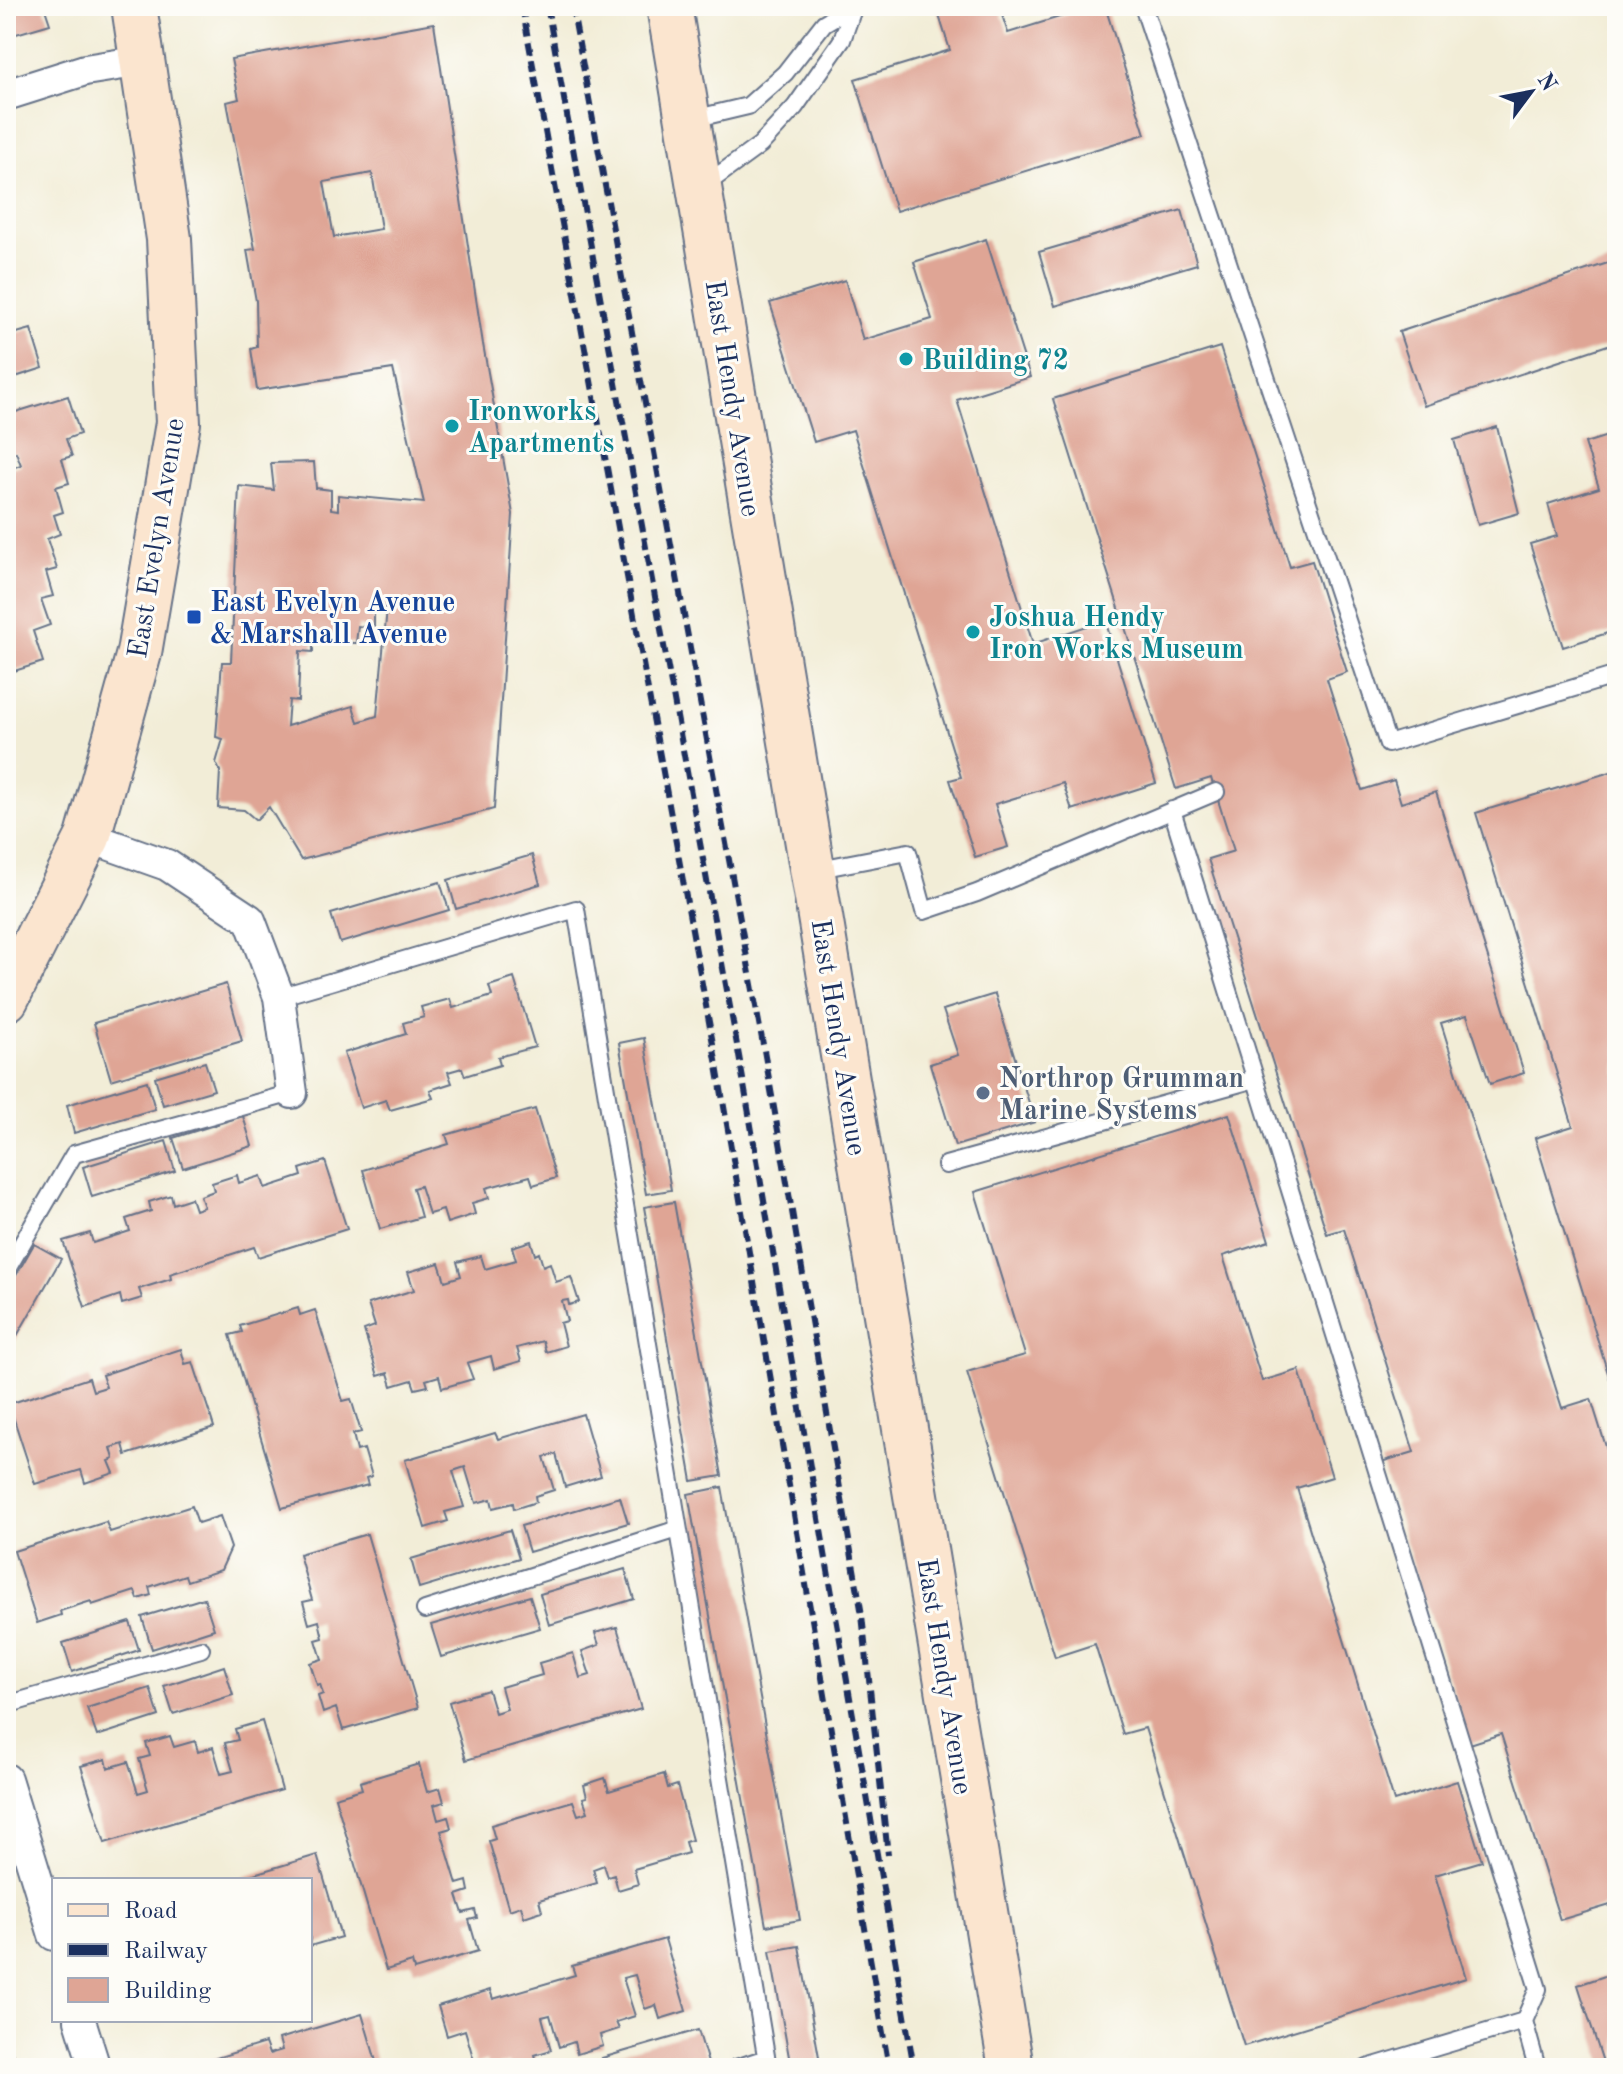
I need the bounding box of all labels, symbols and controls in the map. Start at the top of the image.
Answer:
north arrow [1491,52,1571,132]
text: N [1532,70,1560,96]
street label: East Hendy Avenue [698,278,764,519]
place label: Building 72 [922,348,1069,376]
marker: Building 72 [897,350,915,368]
place label: Ironworks Apartments [468,399,614,459]
street label: East Evelyn Avenue [125,416,191,661]
marker: Ironworks Apartments [443,417,461,435]
place label: East Evelyn Avenue & Marshall Avenue [210,590,456,650]
place label: Joshua Hendy Iron Works Museum [989,605,1244,665]
marker: East Evelyn Avenue & Marshall Avenue [185,608,203,626]
marker: Joshua Hendy Iron Works Museum [964,623,982,641]
street label: East Hendy Avenue [804,917,870,1158]
place label: Northrop Grumman Marine Systems [999,1066,1244,1126]
marker: Northrop Grumman Marine Systems [974,1084,992,1102]
street label: East Hendy Avenue [910,1556,976,1797]
legend [52,1878,312,2022]
text: Road [124,1900,177,1924]
text: Railway [124,1940,208,1964]
text: Building [124,1980,211,2004]

